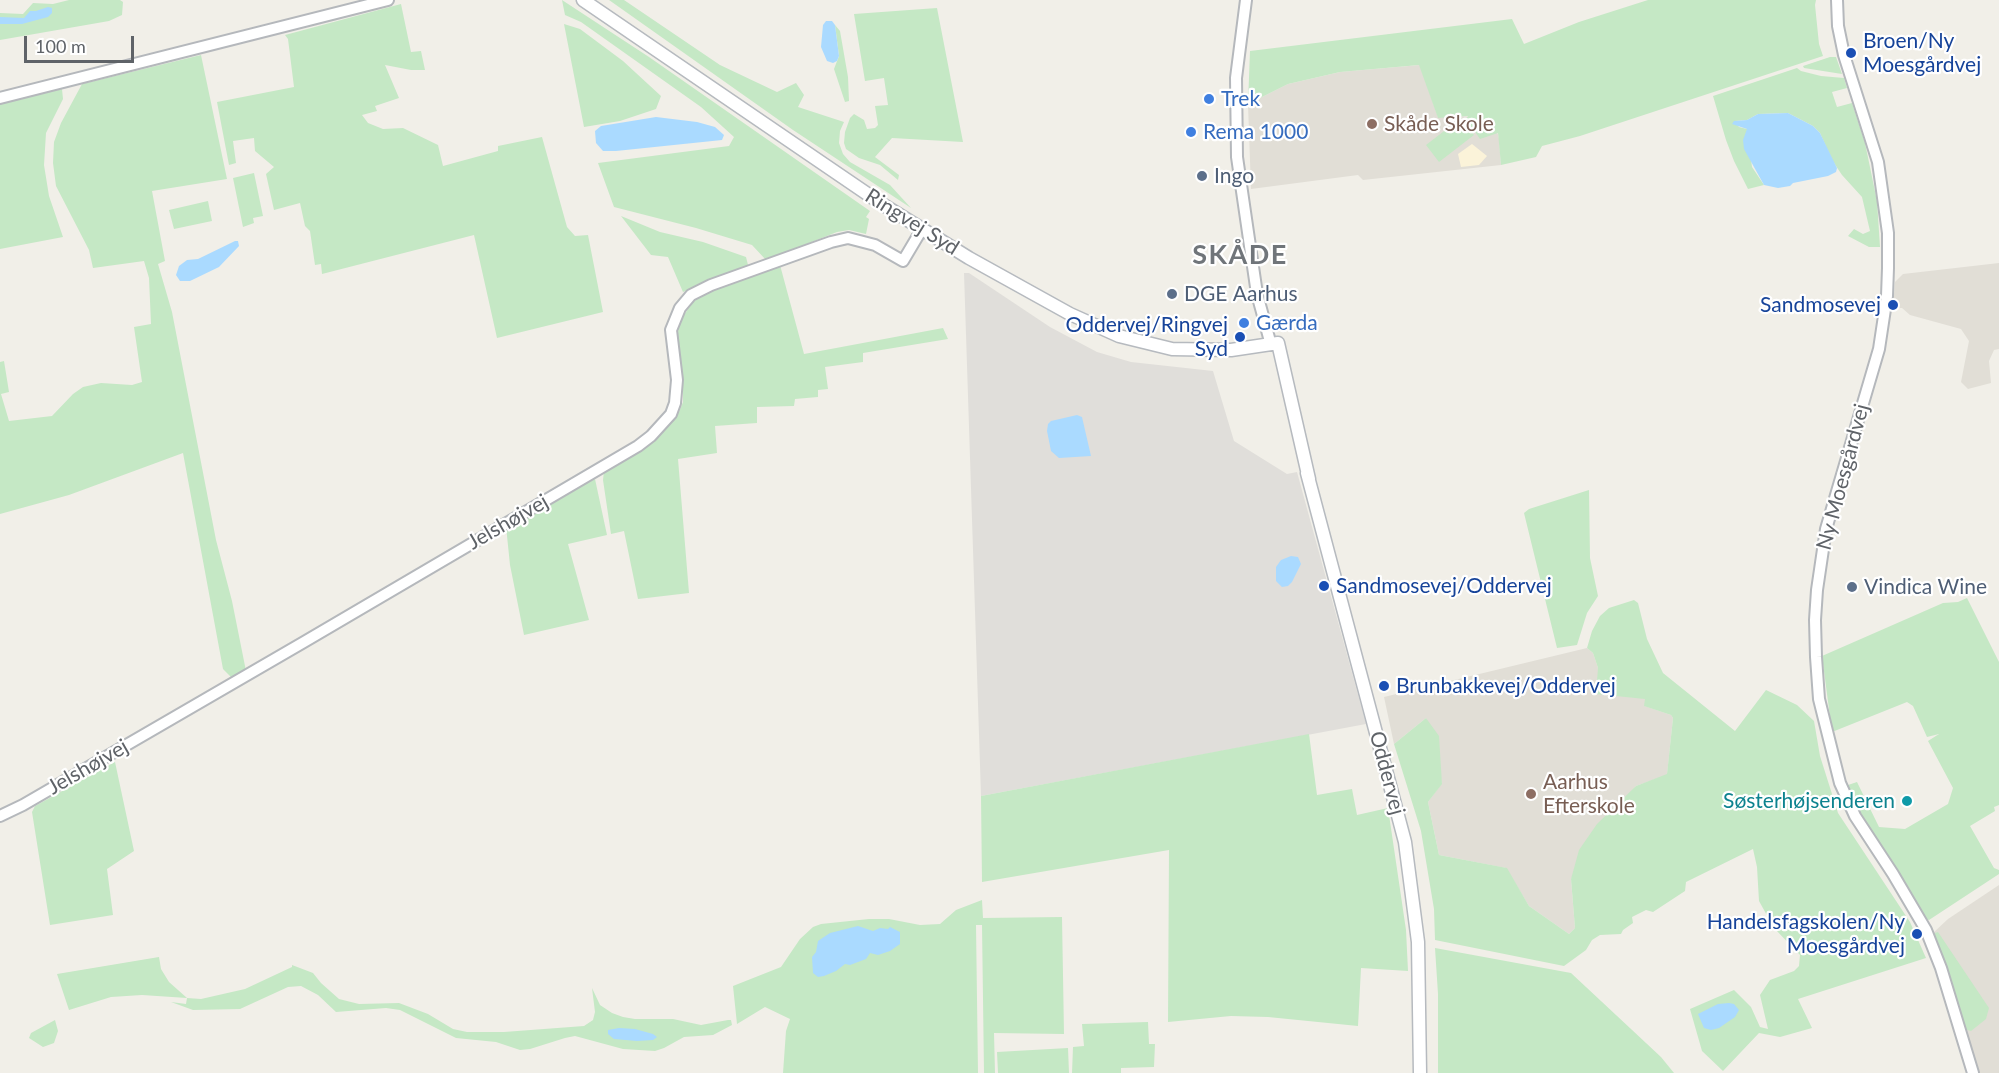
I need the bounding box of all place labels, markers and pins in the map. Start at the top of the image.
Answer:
place label: Broen/Ny Moesgårdvej [1863,28,1981,78]
marker: Broen/Ny Moesgårdvej [1844,46,1858,60]
place label: Trek [1221,86,1260,112]
marker: Trek [1202,92,1216,106]
place label: Skåde Skole [1384,111,1494,137]
marker: Skåde Skole [1365,117,1379,131]
place label: Rema 1000 [1203,119,1308,145]
marker: Rema 1000 [1184,125,1198,139]
place label: Ingo [1214,163,1254,189]
marker: Ingo [1195,169,1209,183]
place label: DGE Aarhus [1184,281,1298,307]
marker: DGE Aarhus [1165,287,1179,301]
place label: Sandmosevej [1760,292,1881,318]
marker: Sandmosevej [1886,298,1900,312]
place label: Gærda [1256,310,1318,336]
place label: Oddervej/Ringvej Syd [1066,312,1228,362]
marker: Gærda [1237,316,1251,330]
marker: Oddervej/Ringvej Syd [1233,330,1247,344]
place label: Sandmosevej/Oddervej [1336,573,1552,599]
place label: Vindica Wine [1864,574,1987,600]
marker: Sandmosevej/Oddervej [1317,579,1331,593]
marker: Vindica Wine [1845,580,1859,594]
place label: Brunbakkevej/Oddervej [1396,673,1616,699]
marker: Brunbakkevej/Oddervej [1377,679,1391,693]
place label: Aarhus Efterskole [1543,769,1635,819]
marker: Aarhus Efterskole [1524,787,1538,801]
place label: Søsterhøjsenderen [1723,788,1895,814]
marker: Søsterhøjsenderen [1900,794,1914,808]
place label: Handelsfagskolen/Ny Moesgårdvej [1707,909,1905,959]
marker: Handelsfagskolen/Ny Moesgårdvej [1910,927,1924,941]

